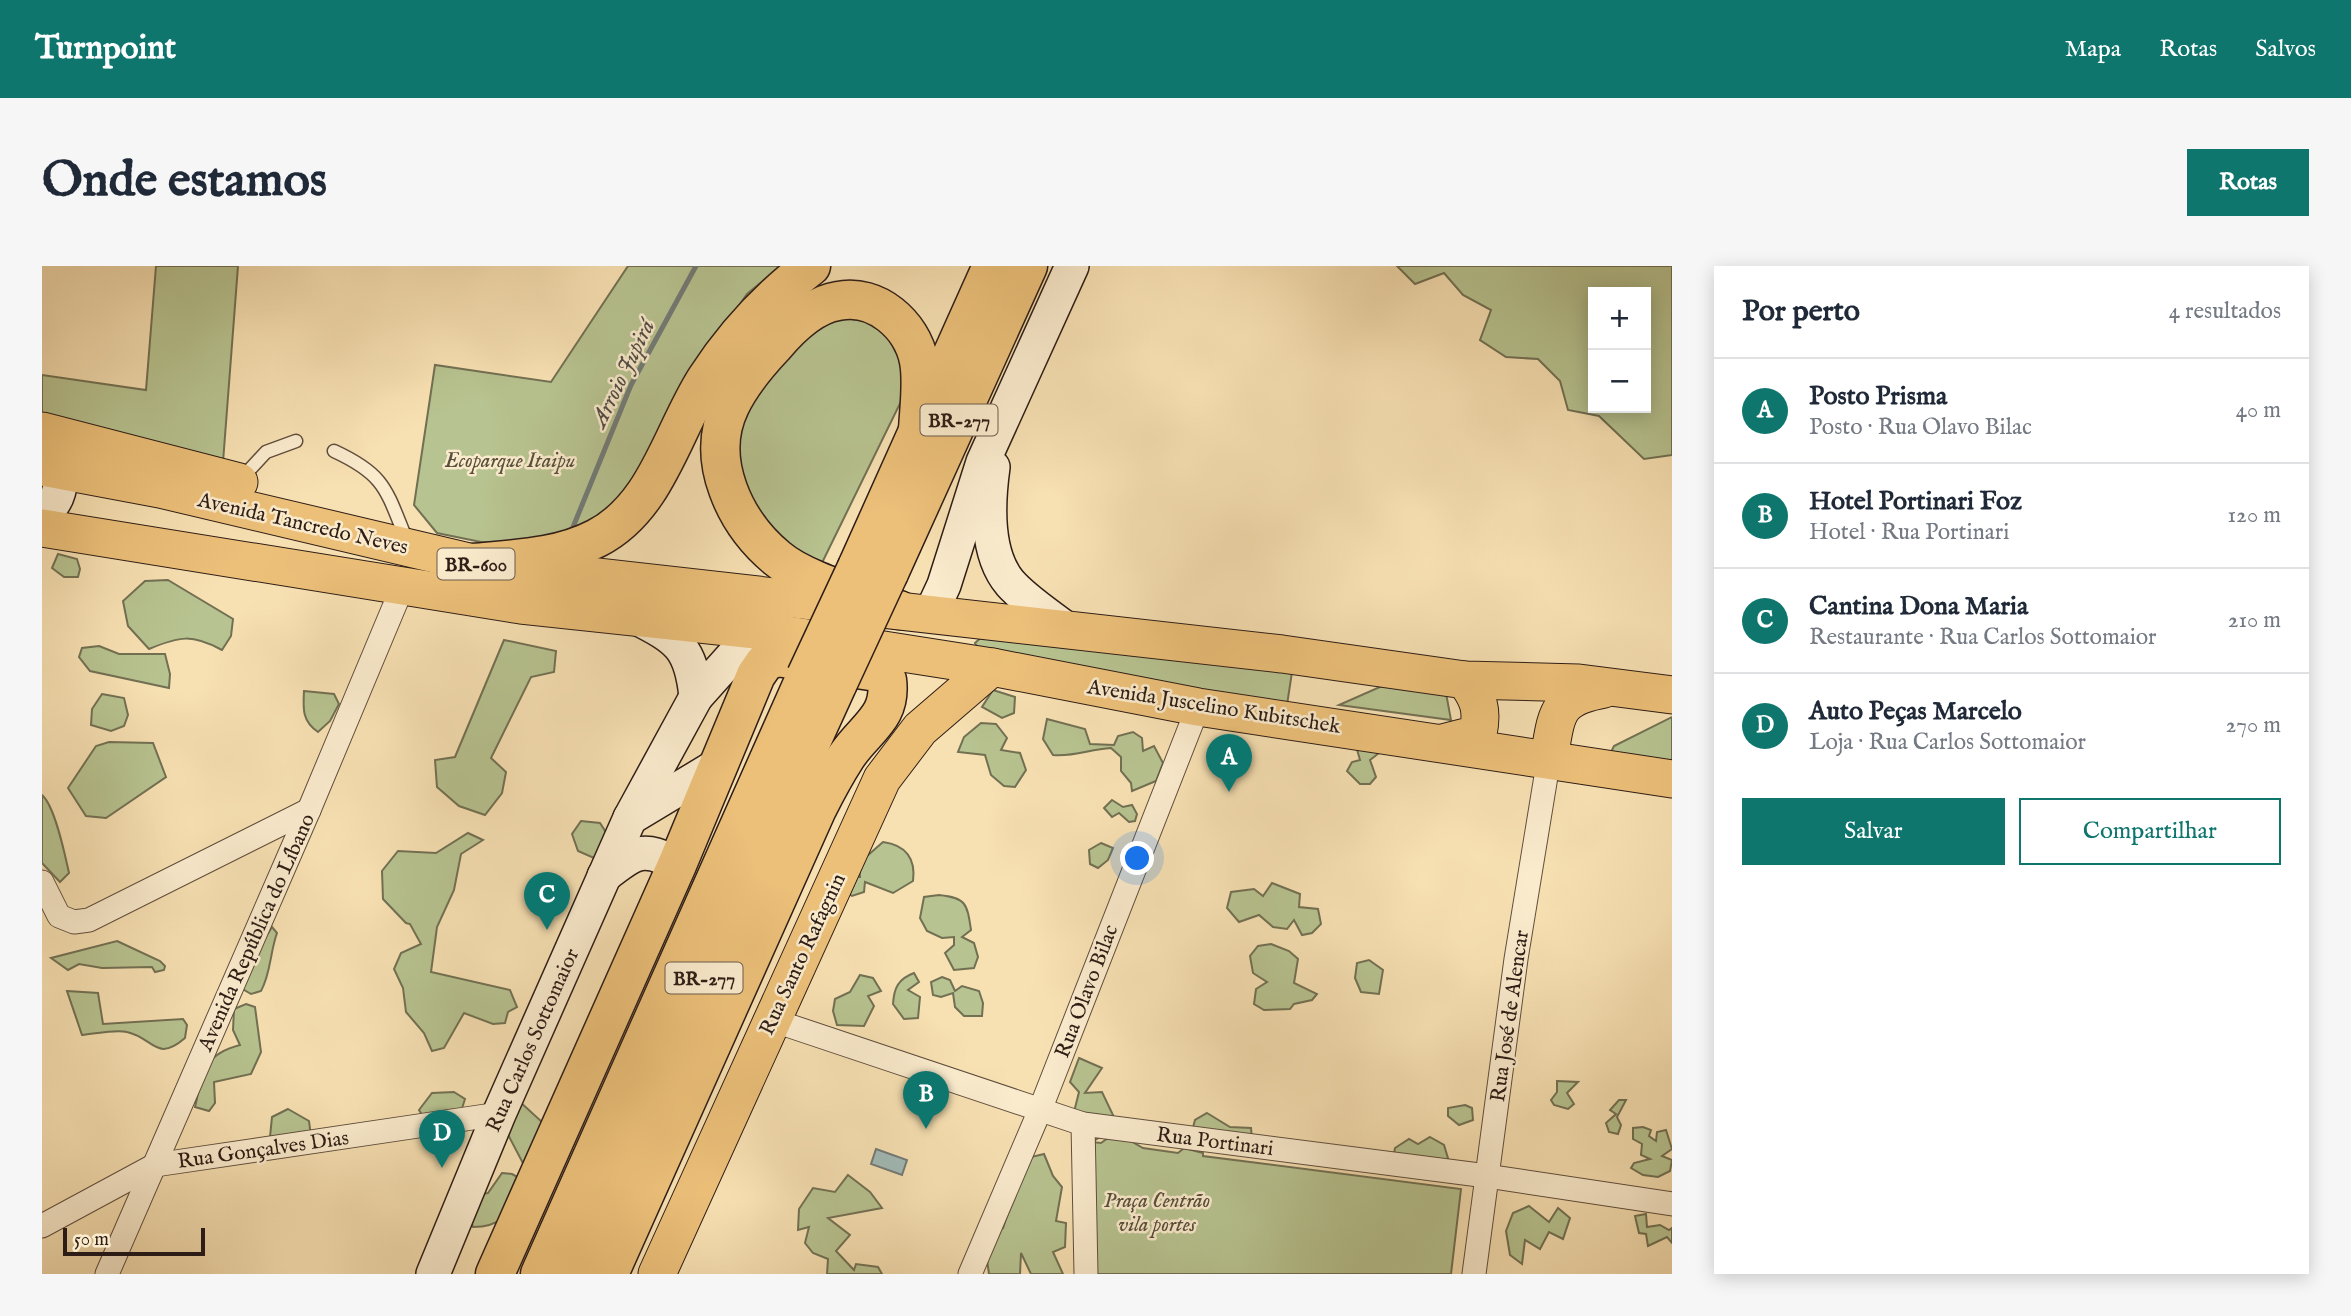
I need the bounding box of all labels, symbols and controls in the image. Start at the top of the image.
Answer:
text: Turnpoint [35,28,176,70]
text: Mapa [2065,34,2121,65]
text: Rotas [2159,34,2217,65]
text: Salvos [2255,34,2316,65]
button: Rotas [2187,149,2309,216]
text: Onde estamos [42,151,327,213]
map controls [1588,287,1651,413]
button: + [1588,287,1651,350]
text: Por perto [1742,293,1860,331]
text: 4 resultados [2169,297,2281,326]
water label: Arroio Jupirá [584,313,663,434]
button: − [1588,350,1651,413]
text: Posto Prisma [1809,380,1947,413]
text: A [1757,396,1773,425]
text: 40 m [2236,396,2281,425]
road number: BR-277 [920,404,998,436]
text: Posto · Rua Olavo Bilac [1809,413,2032,442]
park label: Ecoparque Itaipu [444,448,575,475]
text: Hotel Portinari Foz [1809,485,2022,518]
street label: Avenida Tancredo Neves [194,487,410,562]
text: B [1757,501,1773,530]
text: 120 m [2228,501,2281,530]
text: Hotel · Rua Portinari [1809,518,2009,547]
road number: BR-600 [438,548,514,580]
text: Cantina Dona Maria [1809,590,2028,623]
text: C [1757,606,1773,635]
text: 210 m [2228,606,2281,635]
text: Restaurante · Rua Carlos Sottomaior [1809,623,2157,652]
street label: Avenida Juscelino Kubitschek [1084,674,1343,741]
text: Auto Peças Marcelo [1809,695,2022,728]
text: D [1756,711,1774,740]
text: 270 m [2226,711,2281,740]
text: Loja · Rua Carlos Sottomaior [1809,728,2086,757]
pin: A [1206,734,1252,792]
button: Salvar [1742,798,2005,865]
button: Compartilhar [2019,798,2281,865]
street label: Avenida República do Líbano [192,810,322,1057]
your location [1120,841,1154,875]
street label: Rua Santo Rafagnin [754,869,853,1040]
pin: C [524,872,570,930]
street label: Rua Olavo Bilac [1050,921,1125,1062]
street label: Rua José de Alencar [1485,928,1536,1104]
street label: Rua Carlos Sottomaior [481,944,586,1137]
road number: BR-277 [666,962,742,993]
pin: B [903,1071,949,1129]
pin: D [419,1110,465,1168]
street label: Rua Portinari [1155,1122,1275,1163]
street label: Rua Gonçalves Dias [176,1125,351,1176]
park label: Praça Centrão vila portes [1104,1188,1210,1239]
scale bar [63,1225,205,1257]
text: 50 m [74,1228,109,1252]

